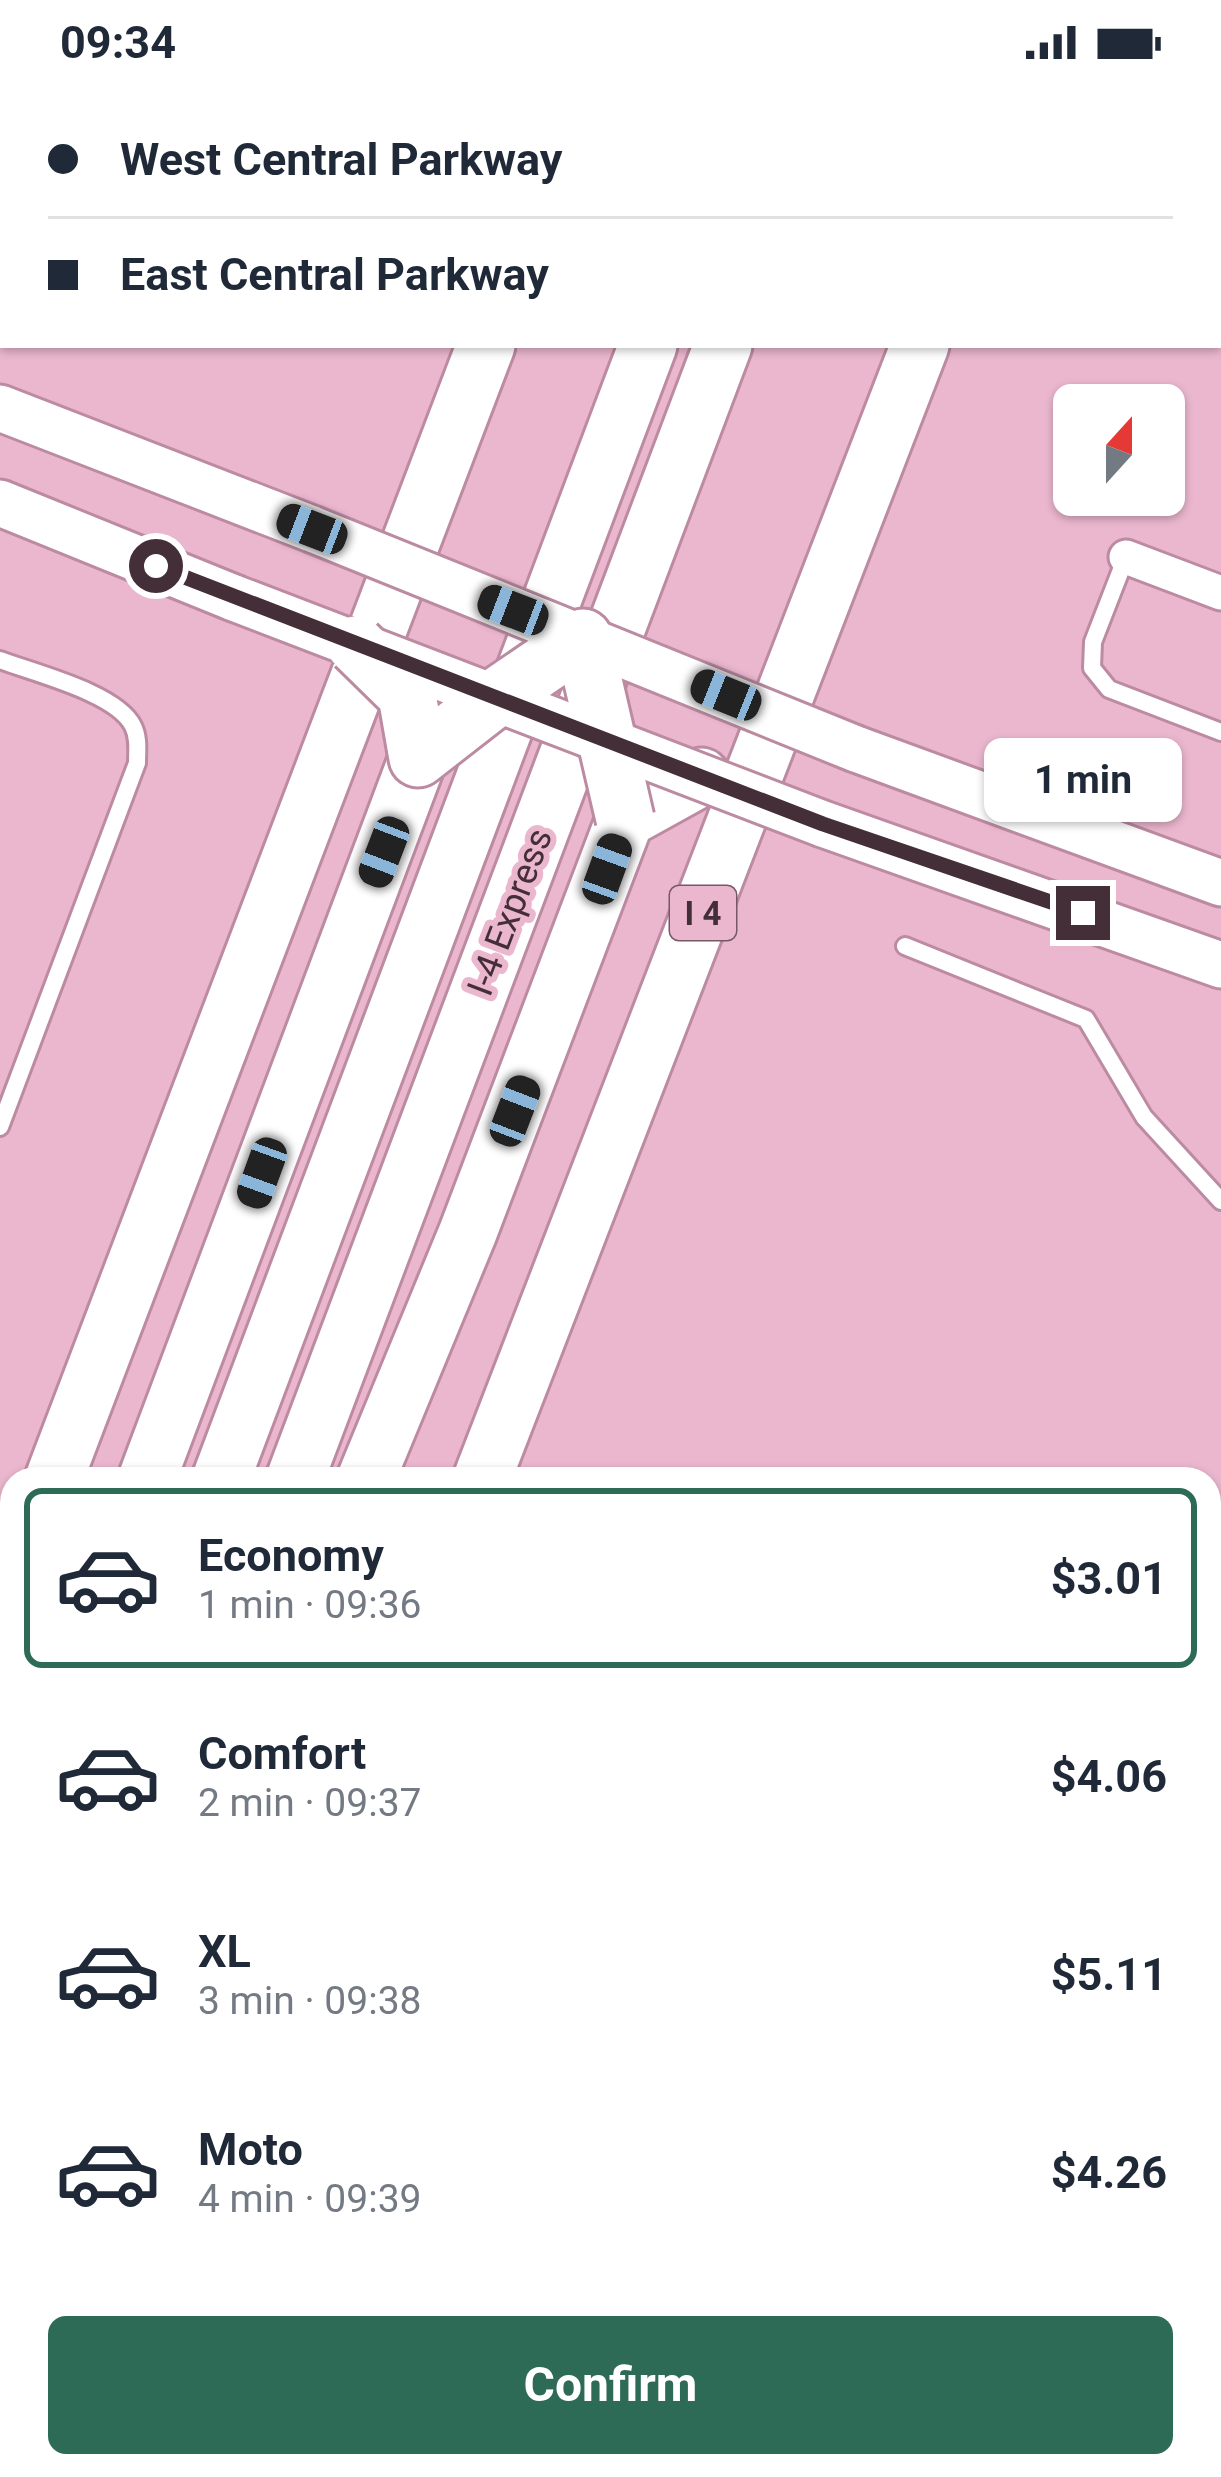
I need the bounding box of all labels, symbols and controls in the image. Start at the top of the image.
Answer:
text: 09:34 [60,16,176,69]
text: West Central Parkway [120,133,562,186]
text: East Central Parkway [120,248,549,301]
north arrow [1053,384,1185,516]
map controls [1053,384,1185,516]
car [272,499,352,559]
route start [129,539,183,593]
car [473,580,553,640]
car [686,665,766,725]
callout: 1 min [984,739,1182,823]
text: 1 min [1034,757,1132,803]
car [354,812,414,892]
street label: I-4 Express [459,823,561,1001]
car [578,829,636,909]
road number: I 4 [670,886,736,940]
route end [1056,886,1110,940]
car [485,1071,545,1151]
car [233,1133,291,1213]
icon: car [54,1524,162,1632]
text: Economy [198,1529,384,1582]
text: $3.01 [1051,1552,1167,1605]
text: 1 min · 09:36 [198,1582,421,1628]
icon: car [54,1722,162,1830]
text: Comfort [198,1727,366,1780]
text: $4.06 [1051,1750,1167,1803]
text: 2 min · 09:37 [198,1780,421,1826]
icon: car [54,1920,162,2028]
text: XL [198,1925,251,1978]
text: $5.11 [1051,1948,1167,2001]
text: 3 min · 09:38 [198,1978,421,2024]
icon: car [54,2118,162,2226]
text: Moto [198,2123,303,2176]
text: $4.26 [1051,2146,1167,2199]
text: 4 min · 09:39 [198,2176,421,2222]
button: Confirm [48,2316,1173,2454]

